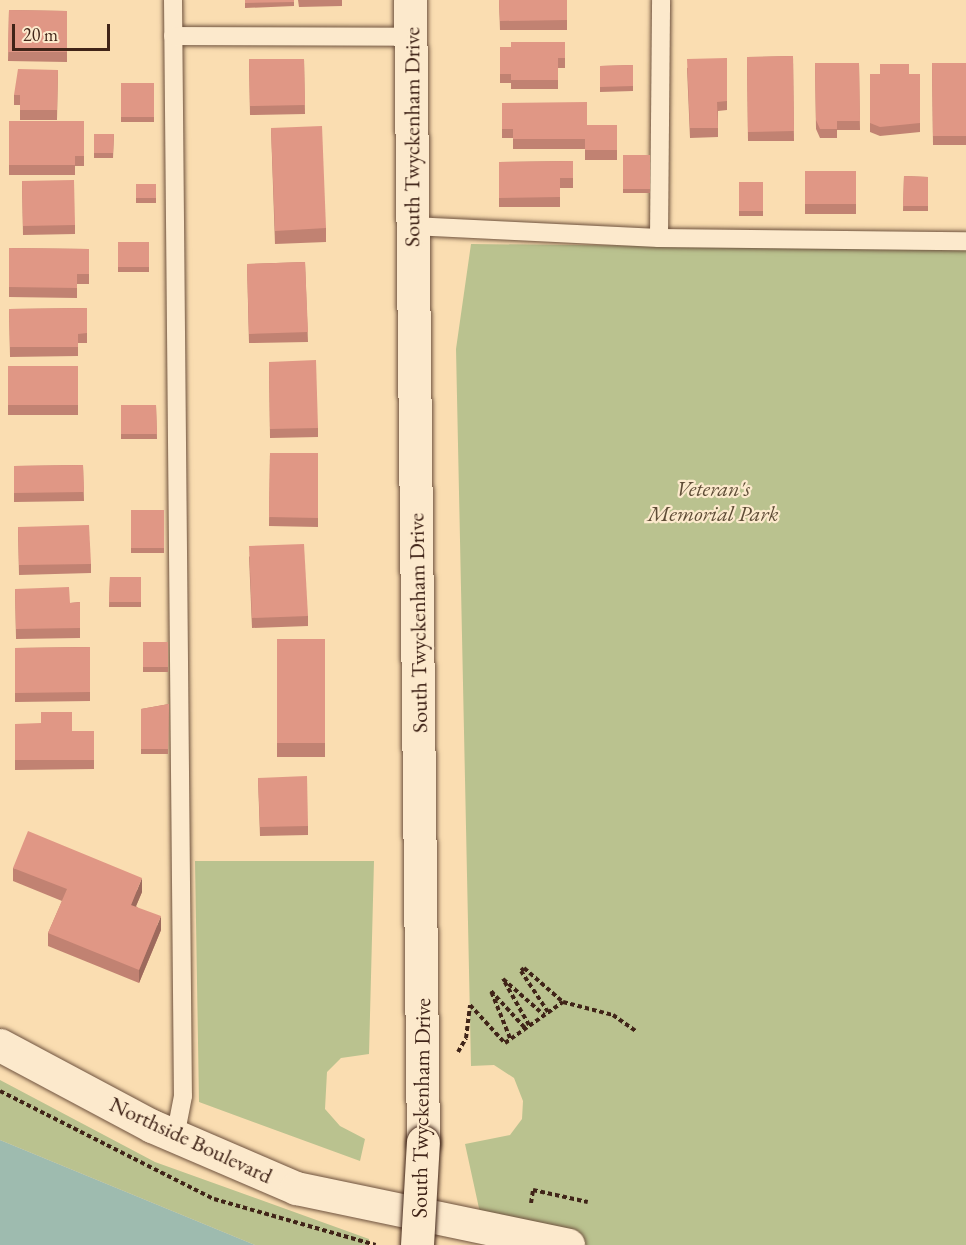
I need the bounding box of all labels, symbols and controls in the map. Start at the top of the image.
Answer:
scale bar [15,12,112,50]
text: 20 m [23,23,58,46]
street label: South Twyckenham Drive [399,27,425,247]
park label: Veteran's Memorial Park [647,475,779,526]
street label: South Twyckenham Drive [403,513,433,733]
street label: South Twyckenham Drive [406,998,436,1218]
street label: Northside Boulevard [106,1091,276,1189]

